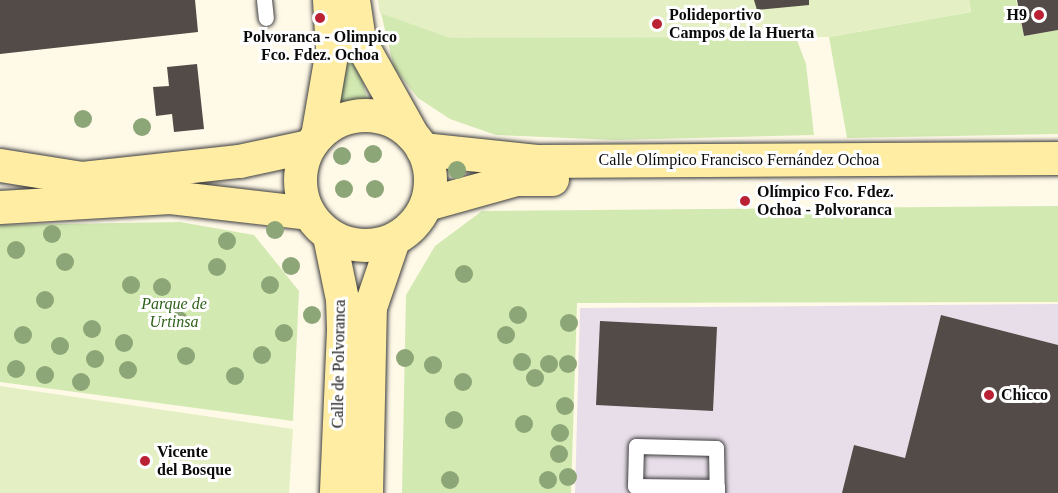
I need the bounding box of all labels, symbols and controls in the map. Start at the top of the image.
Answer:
place label: Polideportivo Campos de la Huerta [669,5,814,43]
place label: H9 [1007,5,1027,25]
marker: H9 [1032,8,1046,22]
marker: Polvoranca - Olimpico Fco. Fdez. Ochoa [313,11,327,25]
marker: Polideportivo Campos de la Huerta [650,17,664,31]
place label: Polvoranca - Olimpico Fco. Fdez. Ochoa [243,27,397,65]
street label: Calle Olímpico Francisco Fernández Ochoa [599,150,879,170]
place label: Olímpico Fco. Fdez. Ochoa - Polvoranca [757,182,894,220]
marker: Olímpico Fco. Fdez. Ochoa - Polvoranca [738,194,752,208]
park label: Parque de Urtinsa [141,294,207,332]
street label: Calle de Polvoranca [328,299,350,429]
place label: Chicco [1001,385,1048,405]
marker: Chicco [982,388,996,402]
place label: Vicente del Bosque [157,442,231,480]
marker: Vicente del Bosque [138,454,152,468]

